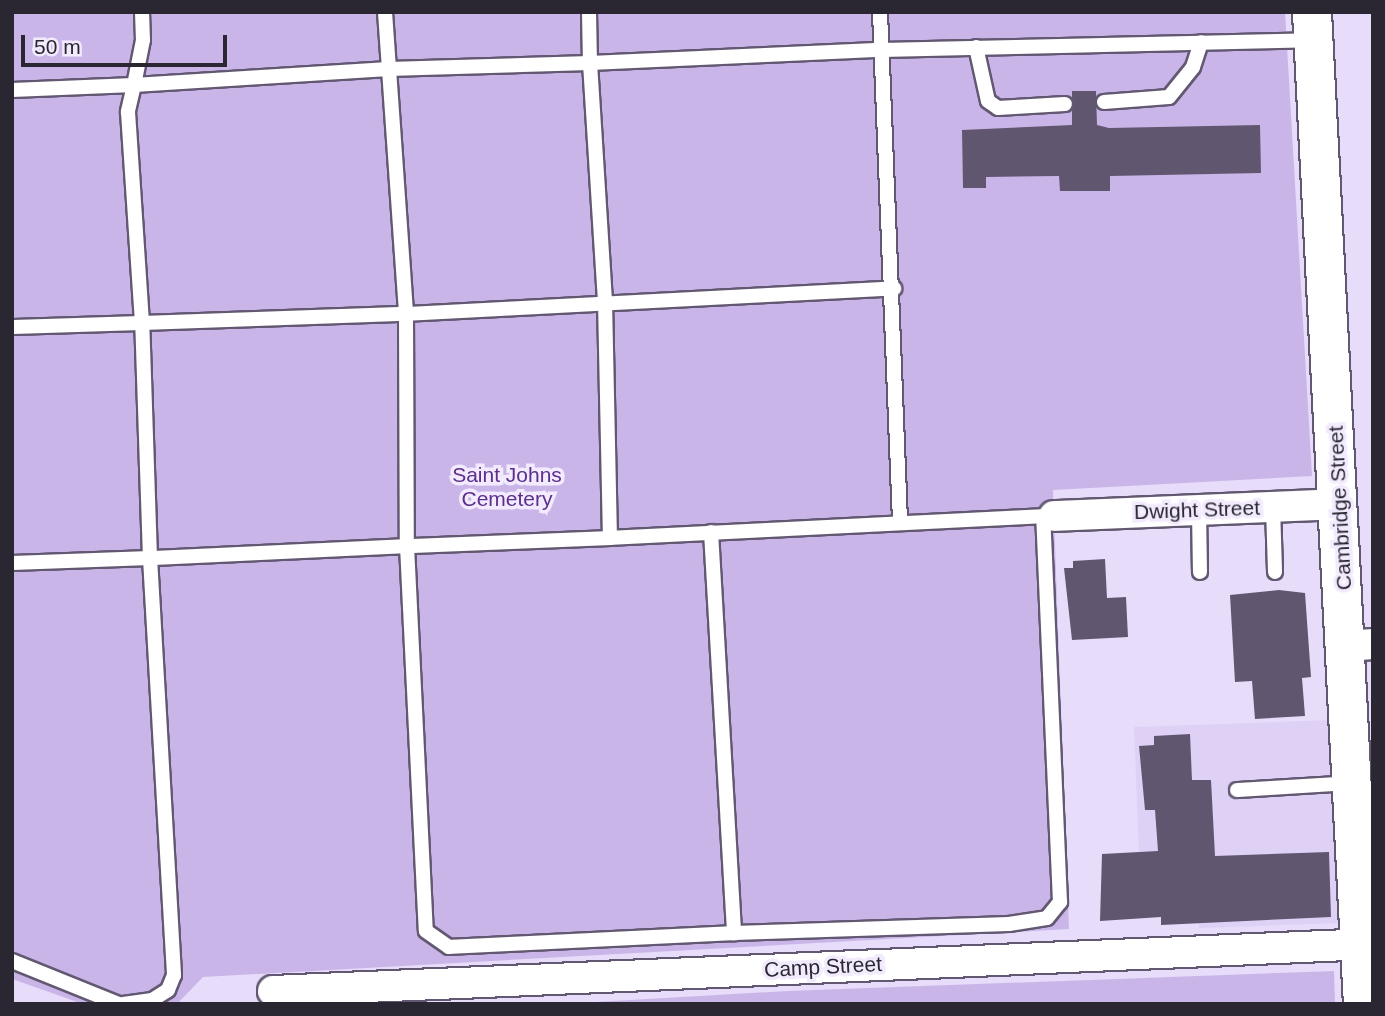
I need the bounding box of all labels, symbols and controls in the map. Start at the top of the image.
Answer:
scale bar [24,21,231,65]
text: 50 m [34,35,81,58]
street label: Cambridge Street [1323,425,1357,591]
park label: Saint Johns Cemetery [452,462,562,512]
street label: Dwight Street [1134,495,1260,525]
street label: Camp Street [763,951,883,983]

